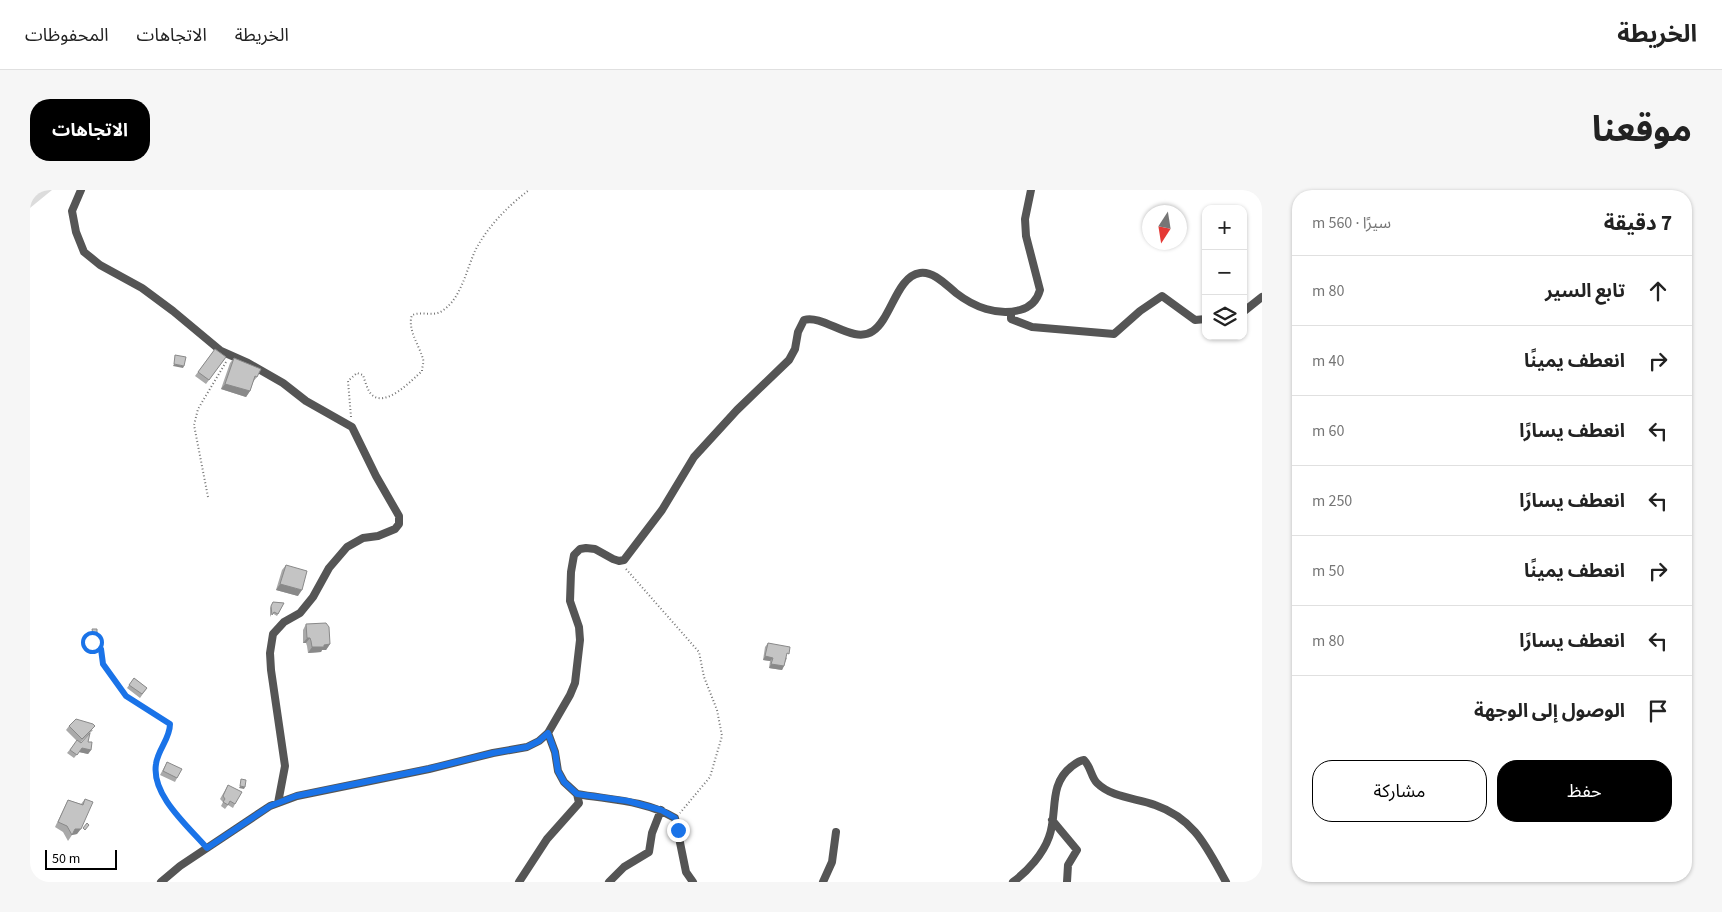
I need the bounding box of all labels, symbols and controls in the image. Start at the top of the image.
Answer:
text: الخريطة [1617,17,1697,52]
text: المحفوظات [25,23,109,48]
text: الاتجاهات [137,23,207,48]
text: الخريطة [235,23,289,48]
button: الاتجاهات [30,99,150,161]
text: موقعنا [1592,105,1692,155]
north arrow [1142,205,1187,250]
map controls [1202,205,1247,340]
button: + [1202,205,1247,250]
text: 7 دقيقة [1604,208,1672,238]
text: سيرًا · 560 m [1312,212,1391,234]
button: − [1202,250,1247,295]
icon: ahead [1644,277,1672,305]
text: تابع السير [1545,278,1625,305]
text: 80 m [1312,280,1344,302]
button: layers [1202,295,1247,340]
icon: right [1644,347,1672,375]
text: انعطف يمينًا [1524,348,1625,375]
text: 40 m [1312,350,1344,372]
icon: left [1644,417,1672,445]
text: انعطف يسارًا [1519,418,1625,445]
text: 60 m [1312,420,1344,442]
icon: left [1644,487,1672,515]
text: انعطف يسارًا [1519,488,1625,515]
text: 250 m [1312,490,1352,512]
icon: right [1644,557,1672,585]
text: انعطف يمينًا [1524,558,1625,585]
text: 50 m [1312,560,1344,582]
icon: left [1644,627,1672,655]
text: انعطف يسارًا [1519,628,1625,655]
text: 80 m [1312,630,1344,652]
route start [81,631,104,654]
icon: arrive [1644,697,1672,725]
text: الوصول إلى الوجهة [1474,698,1625,725]
button: مشاركة [1312,760,1487,822]
button: حفظ [1497,760,1672,822]
route end [667,819,690,842]
scale bar [45,847,118,870]
text: 50 m [52,849,80,869]

